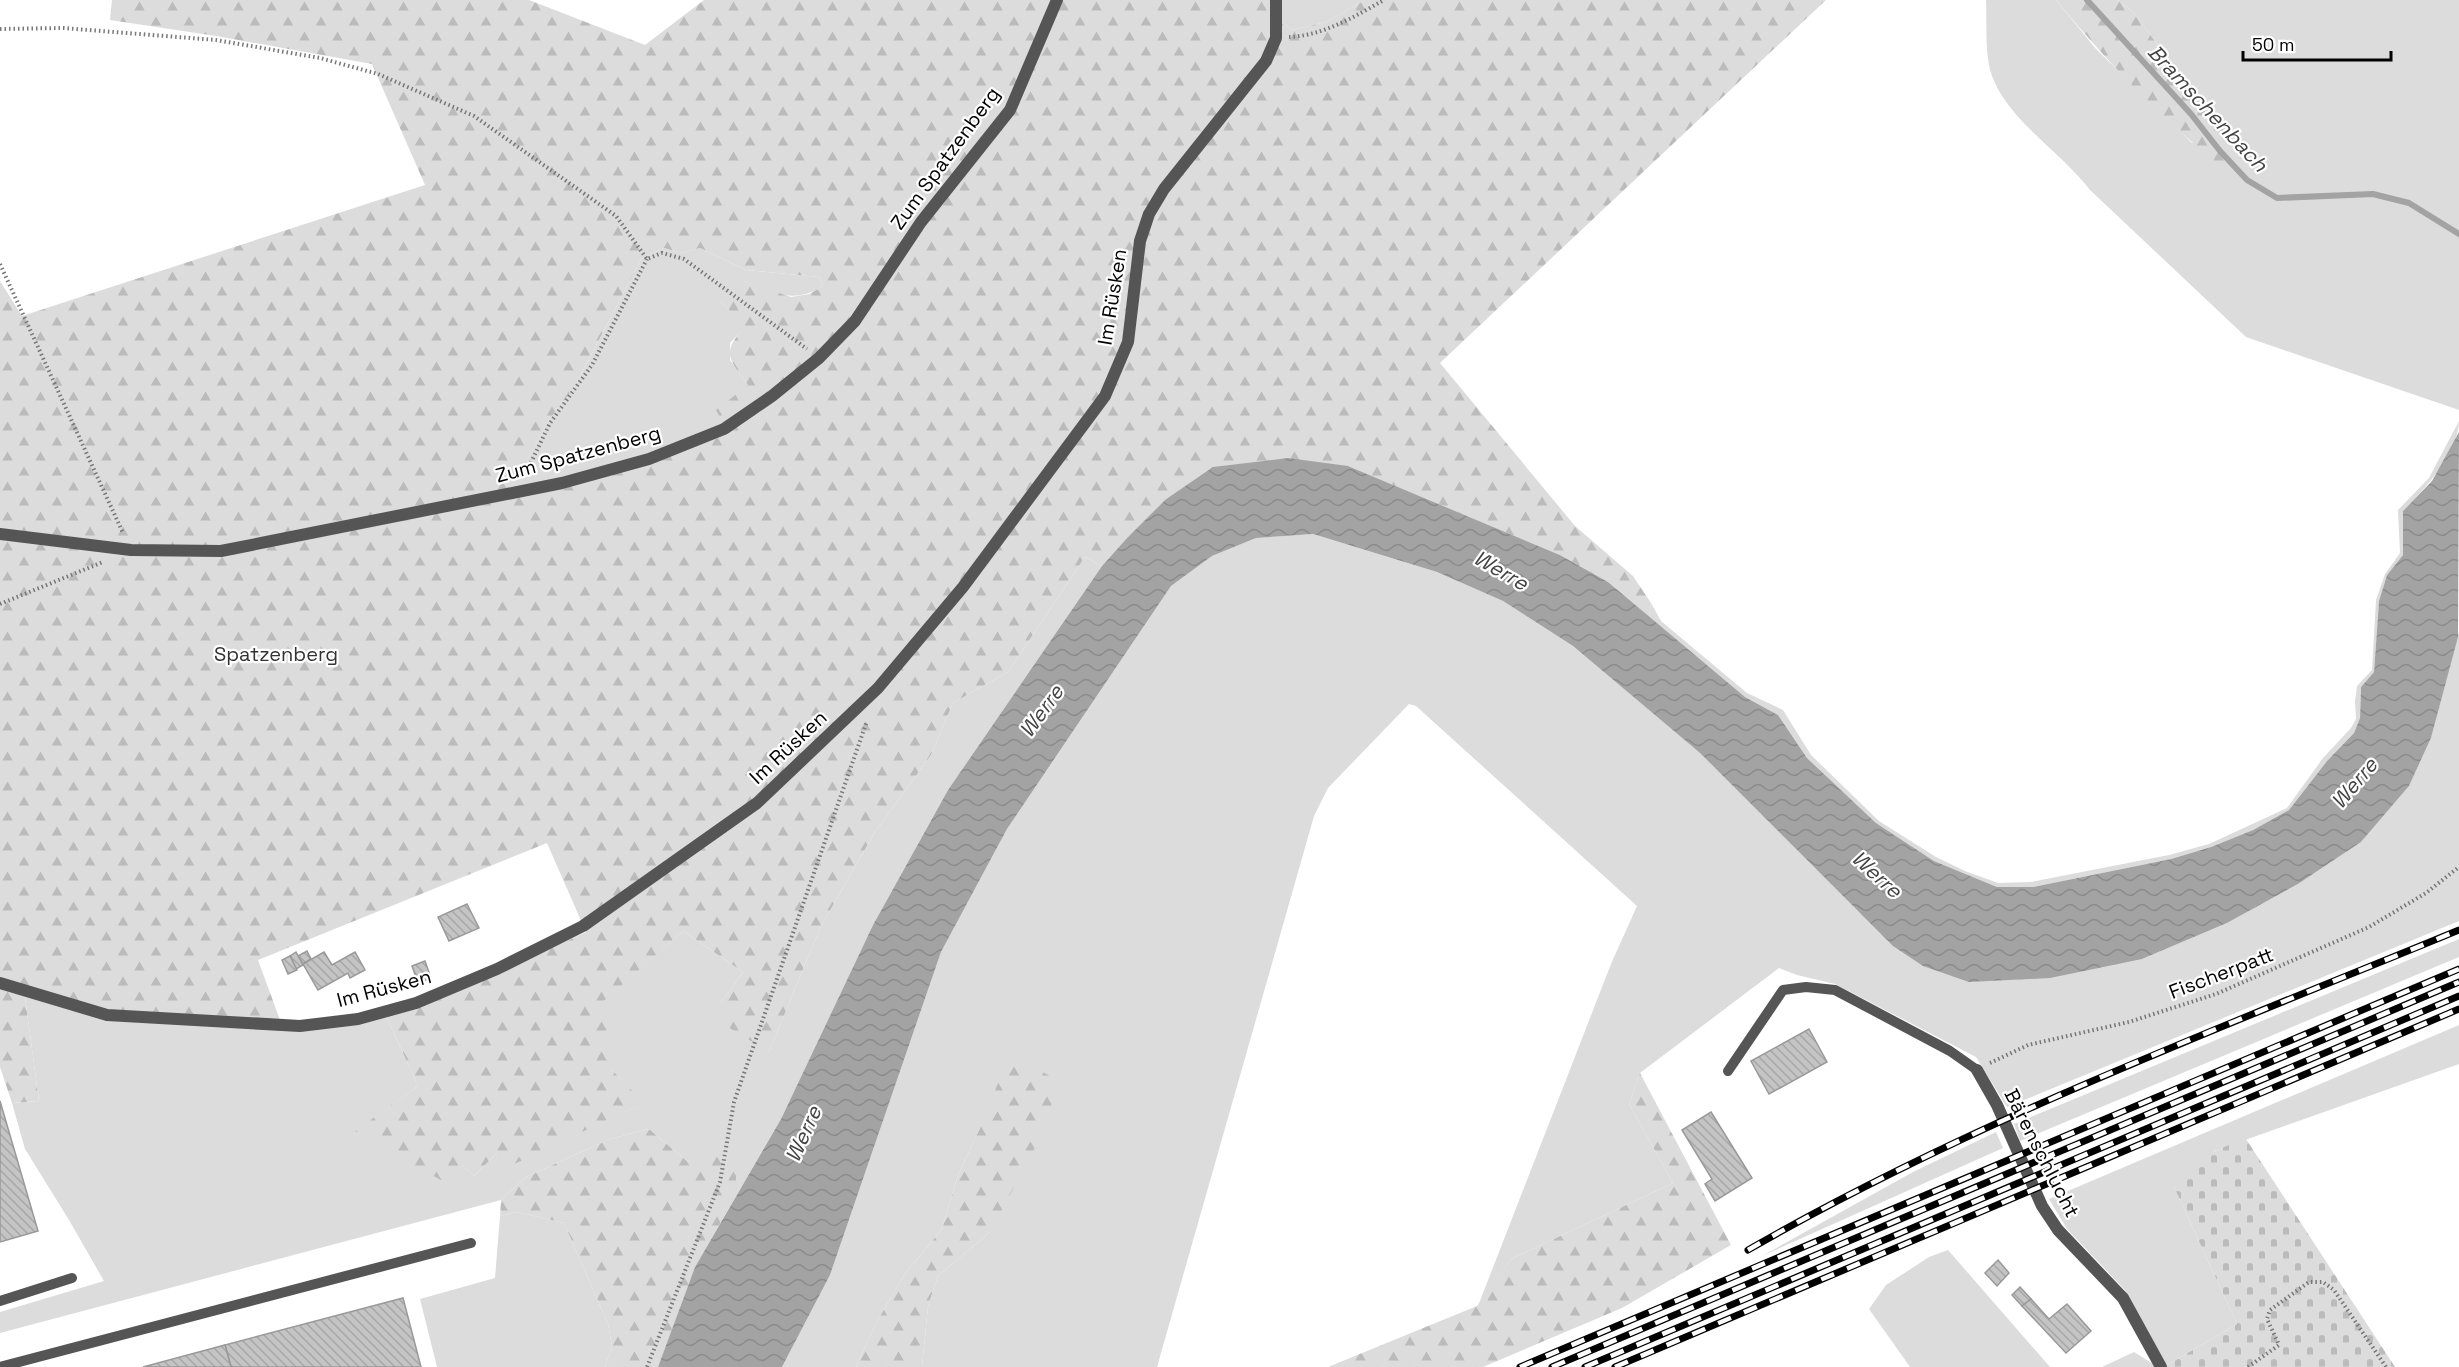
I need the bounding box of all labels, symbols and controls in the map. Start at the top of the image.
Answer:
scale bar [2243,24,2392,62]
text: 50 m [2252,33,2294,56]
water label: Bramschenbach [2142,39,2275,178]
street label: Zum Spatzenberg [884,82,1006,234]
street label: Im Rüsken [1092,247,1132,347]
street label: Zum Spatzenberg [492,419,664,489]
water label: Werre [1469,544,1534,597]
park label: Spatzenberg [214,641,338,667]
water label: Werre [1013,678,1070,743]
street label: Im Rüsken [744,704,832,790]
water label: Werre [2325,751,2384,814]
water label: Werre [1846,844,1909,905]
street label: Fischerpatt [2165,941,2277,1005]
street label: Im Rüsken [334,963,434,1013]
street label: Bärenschlucht [1998,1084,2086,1222]
water label: Werre [779,1100,828,1166]

